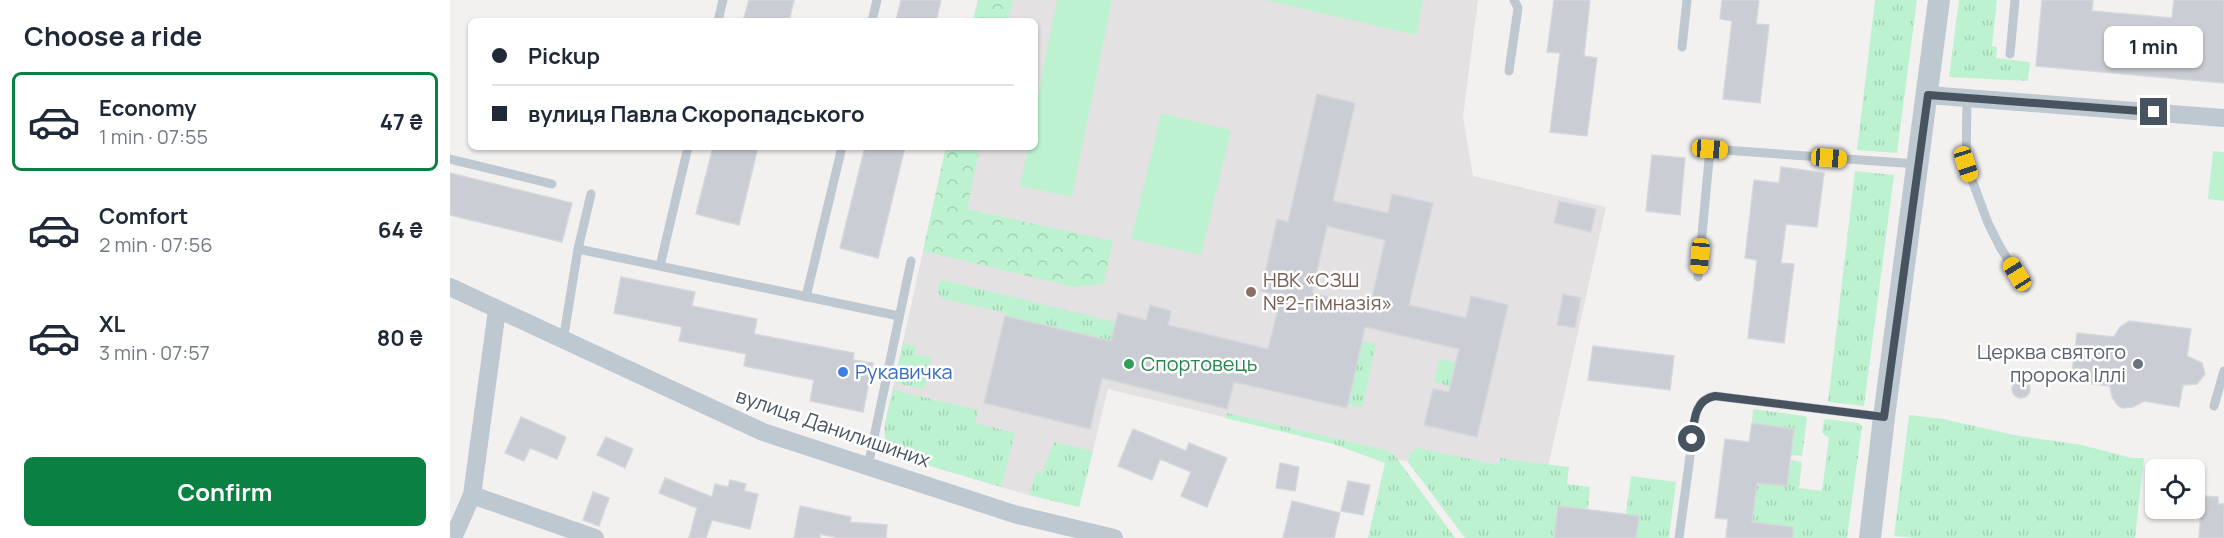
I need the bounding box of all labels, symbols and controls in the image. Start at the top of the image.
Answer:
text: Choose a ride [24,17,202,54]
callout: 1 min [2104,25,2204,67]
text: 1 min [2129,33,2178,60]
text: Pickup [528,41,600,71]
text: Economy [99,93,197,123]
icon: car [27,95,81,149]
route end [2140,98,2167,125]
text: вулиця Павла Скоропадського [528,99,865,129]
text: 47 ₴ [380,107,423,137]
text: 1 min · 07:55 [99,123,208,150]
car [1691,139,1729,159]
car [1952,144,1980,184]
car [1810,148,1848,168]
text: Comfort [99,201,188,231]
icon: car [27,203,81,257]
text: 64 ₴ [378,215,423,245]
text: 2 min · 07:56 [99,231,213,258]
car [1689,237,1711,275]
car [2000,254,2034,294]
place label: НВК «СЗШ №2-гімназія» [1263,266,1392,316]
marker: НВК «СЗШ №2-гімназія» [1244,285,1258,299]
text: XL [99,309,125,339]
icon: car [27,311,81,365]
text: 80 ₴ [377,323,423,353]
place label: Церква святого пророка Іллі [1977,338,2126,388]
text: 3 min · 07:57 [99,339,210,366]
place label: Спортовець [1141,350,1258,377]
marker: Спортовець [1122,357,1136,371]
marker: Церква святого пророка Іллі [2131,357,2145,371]
place label: Рукавичка [855,358,953,385]
marker: Рукавичка [836,365,850,379]
street label: вулиця Данилишиних [733,382,934,474]
route start [1678,425,1705,452]
button: Confirm [24,457,426,526]
map controls [2145,459,2205,519]
button: locate [2145,459,2205,519]

